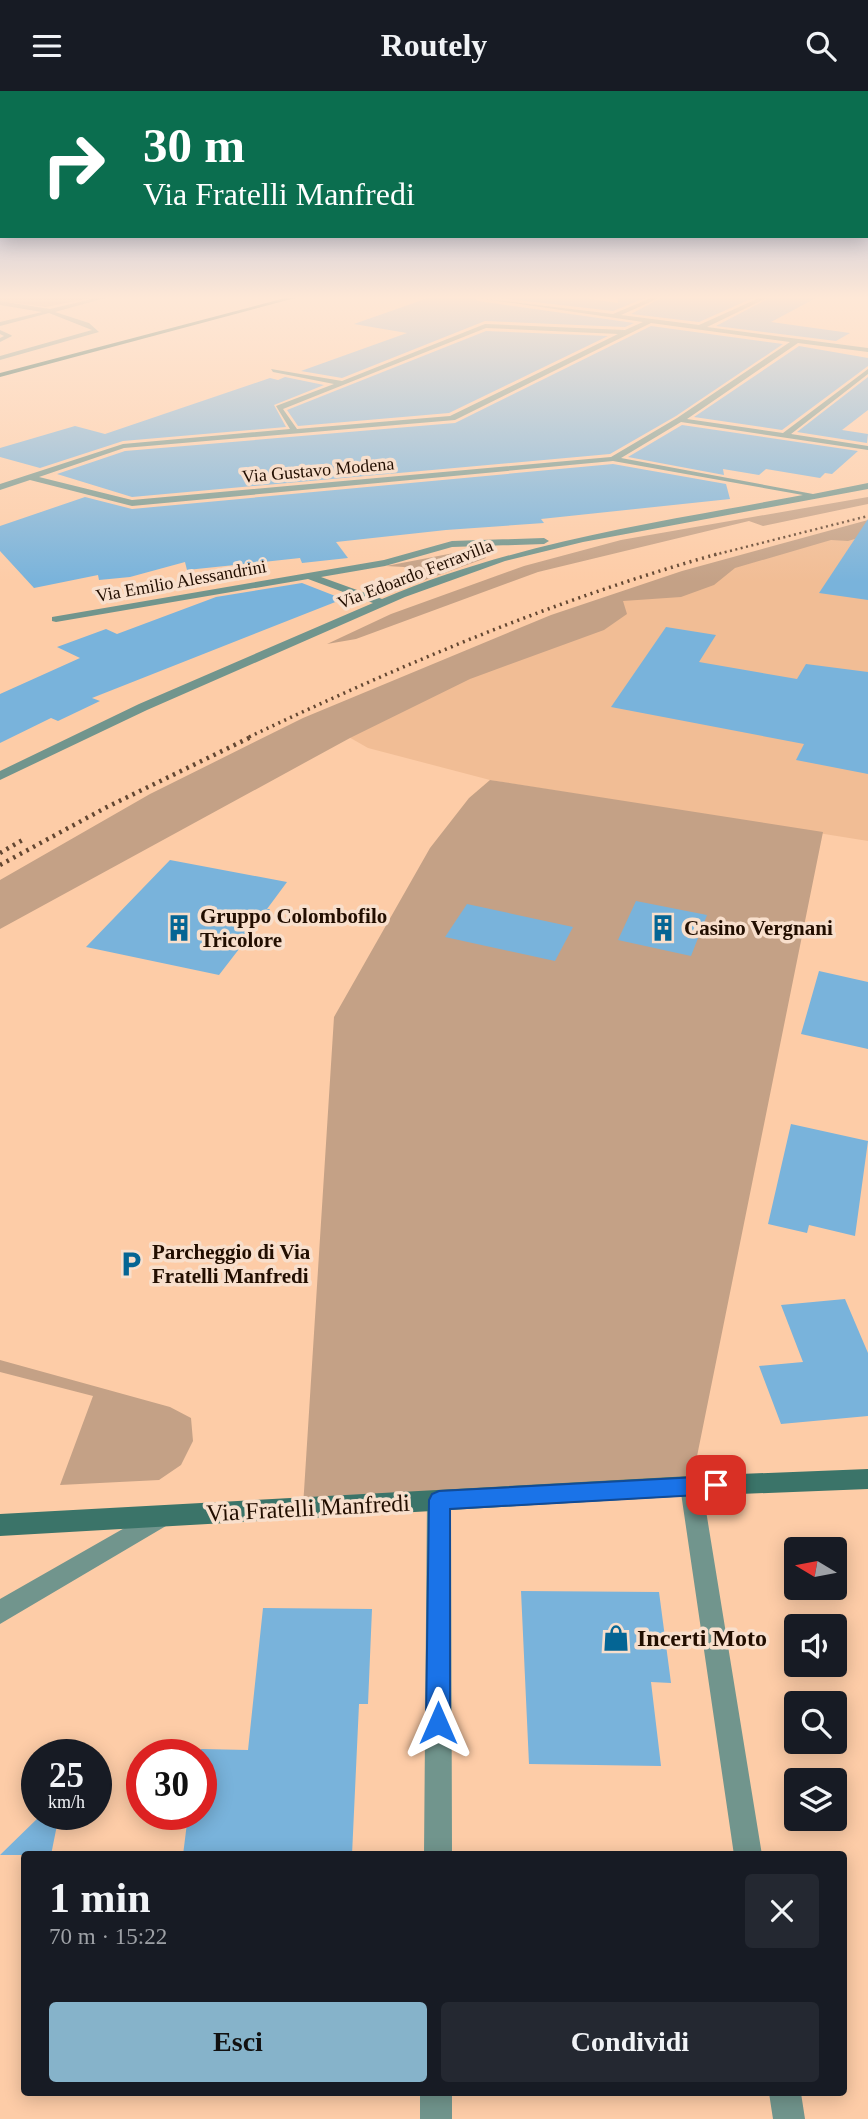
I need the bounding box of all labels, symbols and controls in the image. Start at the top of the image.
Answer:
icon: menu [28,27,66,65]
text: Routely [381,27,487,63]
icon: search [802,27,840,65]
text: 30 m [143,118,245,173]
icon: right [28,119,119,210]
text: Via Fratelli Manfredi [143,176,415,212]
street label: Via Gustavo Modena [241,453,395,487]
street label: Via Edoardo Ferravilla [334,535,496,613]
street label: Via Emilio Alessandrini [94,556,268,606]
place label: Gruppo Colombofilo Tricolore [200,904,387,952]
building icon: Gruppo Colombofilo Tricolore [164,913,194,943]
building icon: Casino Vergnani [648,913,678,943]
place label: Casino Vergnani [684,916,833,940]
place label: Parcheggio di Via Fratelli Manfredi [152,1240,311,1288]
parking icon: Parcheggio di Via Fratelli Manfredi [116,1249,146,1279]
pin [686,1455,746,1515]
icon: arrive [697,1466,735,1504]
street label: Via Fratelli Manfredi [206,1490,411,1526]
north arrow [784,1537,847,1599]
map controls [784,1537,847,1831]
button: sound [784,1614,847,1677]
shop icon: Incerti Moto [601,1623,631,1653]
place label: Incerti Moto [637,1625,767,1651]
position arrow [401,1686,475,1760]
button: search [784,1691,847,1754]
speed limit sign: 30 [126,1739,217,1830]
text: 25 [49,1756,84,1795]
button: layers [784,1768,847,1831]
text: km/h [48,1792,85,1812]
button: close [745,1874,819,1948]
text: 1 min [49,1875,151,1921]
text: 70 m · 15:22 [49,1924,167,1949]
button: Esci [49,2002,427,2082]
button: Condividi [441,2002,819,2082]

